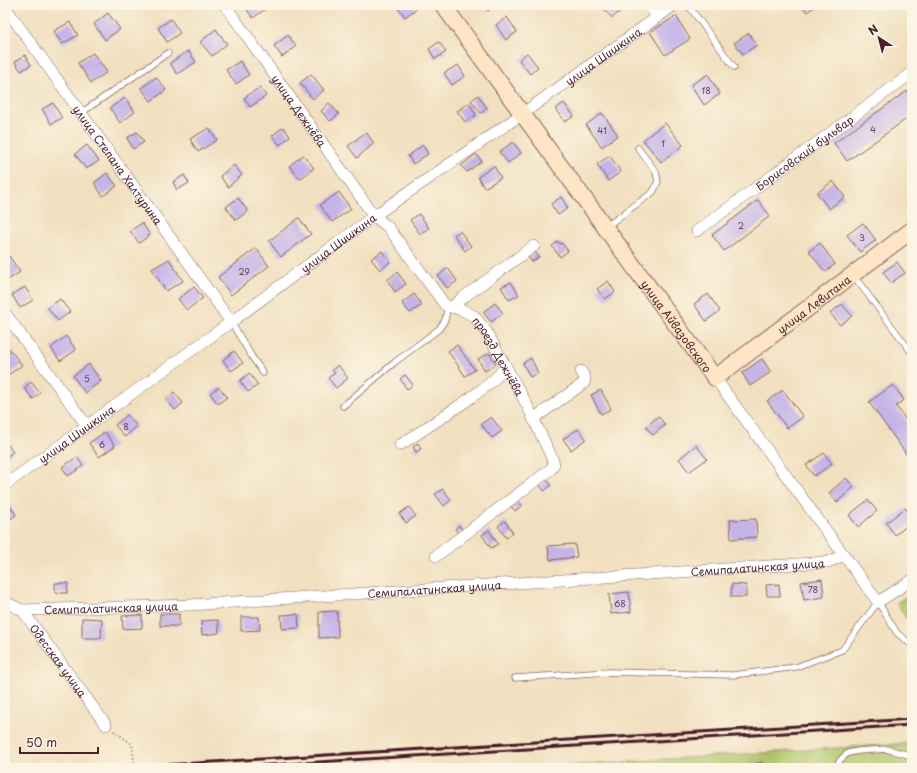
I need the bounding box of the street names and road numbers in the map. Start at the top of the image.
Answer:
street label: улица Шишкина [561,23,645,89]
street label: улица Дежнёва [268,71,331,150]
street label: улица Степана Халтурина [69,101,167,228]
street label: Борисовский бульвар [752,110,857,194]
street label: улица Шишкина [297,209,380,276]
street label: улица Левитана [773,270,854,337]
street label: улица Айвазовского [637,276,716,375]
street label: проезд Дежнёва [469,312,529,399]
street label: улица Шишкина [35,400,118,467]
street label: Семипалатинская улица [690,554,825,580]
street label: Семипалатинская улица [367,576,502,602]
street label: Семипалатинская улица [44,597,178,618]
street label: Одесская улица [26,620,91,700]

